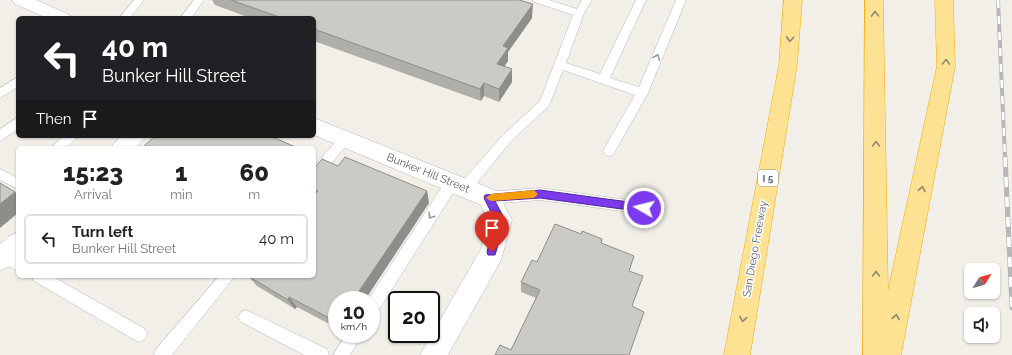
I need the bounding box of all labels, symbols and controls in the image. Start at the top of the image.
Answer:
one-way arrow [871,11,879,17]
text: 40 m [102,31,168,64]
icon: left [36,32,88,84]
one-way arrow [785,36,794,42]
one-way arrow [653,53,661,60]
one-way arrow [942,59,950,65]
text: Bunker Hill Street [102,65,246,86]
icon: arrive [79,108,101,130]
text: Then [36,110,71,128]
one-way arrow [872,141,880,147]
street label: Bunker Hill Street [385,150,472,196]
text: 15:23 [63,158,123,187]
text: 1 [175,158,188,187]
text: 60 [240,158,269,187]
road number: I 5 [758,170,778,186]
one-way arrow [917,186,925,192]
text: Arrival [74,187,112,202]
text: min [170,187,193,202]
text: m [248,187,260,202]
position arrow [623,187,665,229]
street label: San Diego Freeway [740,200,770,298]
one-way arrow [429,211,436,218]
pin [475,211,509,252]
icon: arrive [481,217,503,239]
text: Turn left [72,223,133,241]
icon: left [38,228,60,250]
text: 40 m [259,230,294,248]
text: Bunker Hill Street [72,241,176,256]
north arrow [964,263,1000,299]
map controls [964,263,1000,343]
one-way arrow [872,271,880,277]
speed limit sign: 20 [388,291,440,343]
text: 10 [343,300,365,324]
button: sound [964,307,1000,343]
one-way arrow [891,314,900,320]
one-way arrow [739,316,748,322]
text: km/h [341,321,367,332]

